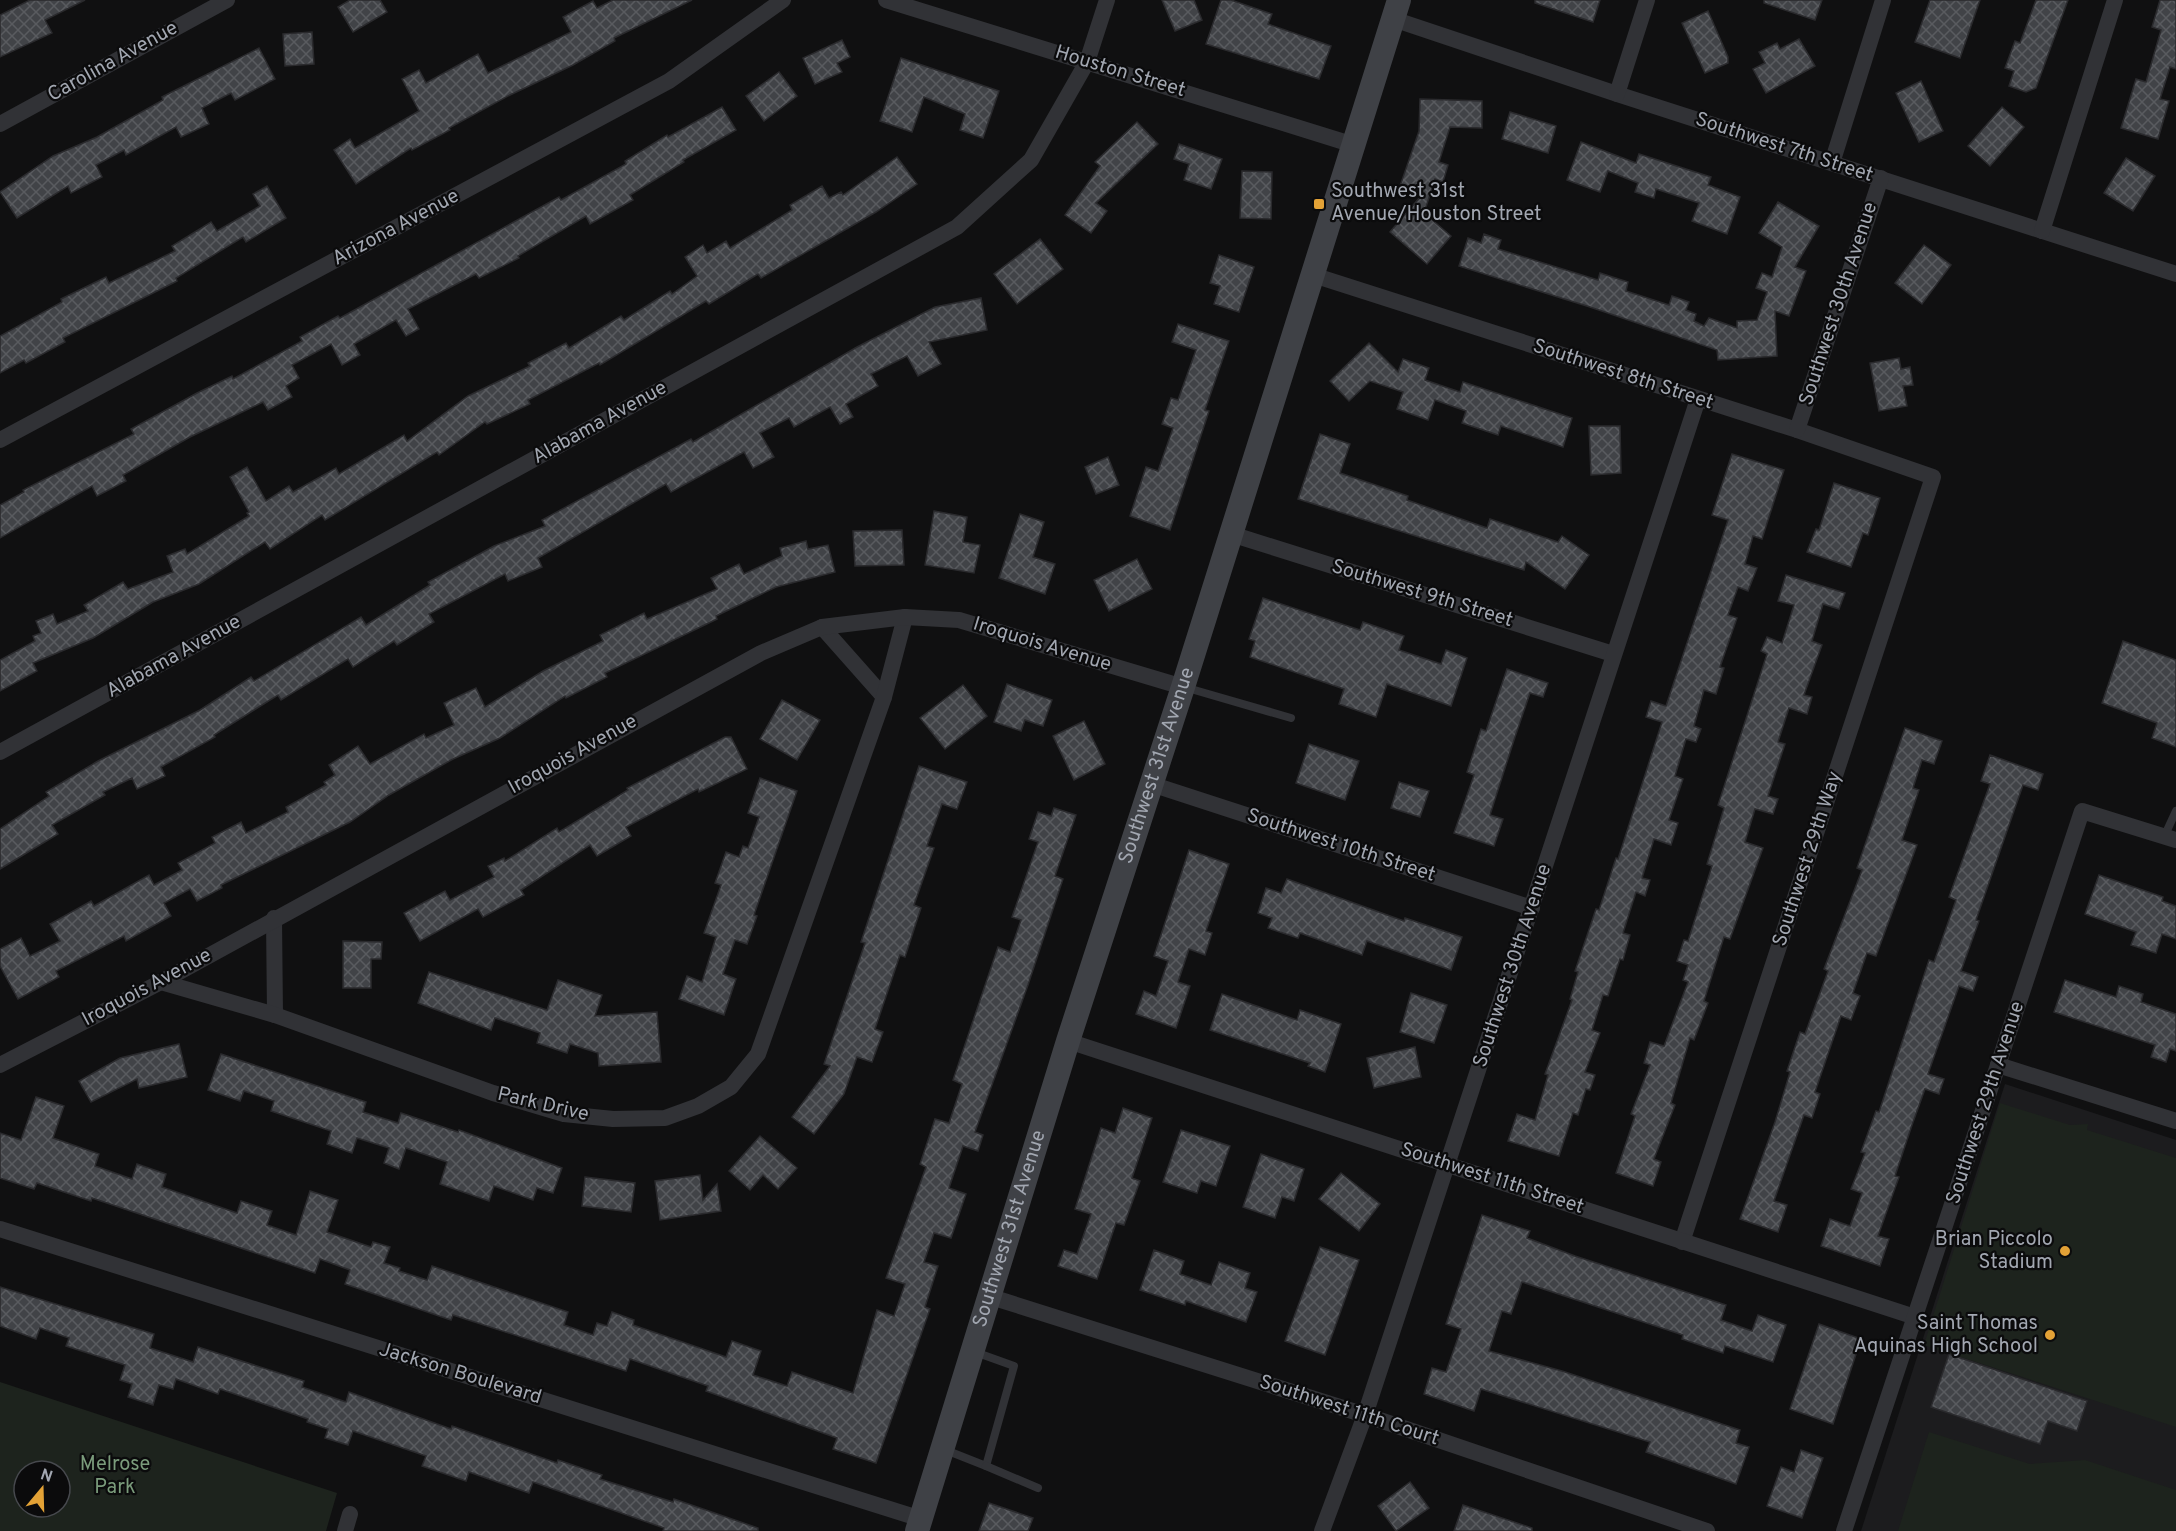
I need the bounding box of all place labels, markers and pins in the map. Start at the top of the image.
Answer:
place label: Southwest 31st Avenue/Houston Street [1331,179,1542,228]
marker: Southwest 31st Avenue/Houston Street [1312,197,1326,211]
place label: Brian Piccolo Stadium [1935,1227,2053,1276]
marker: Brian Piccolo Stadium [2058,1244,2072,1258]
place label: Saint Thomas Aquinas High School [1854,1311,2038,1360]
marker: Saint Thomas Aquinas High School [2043,1328,2057,1342]

